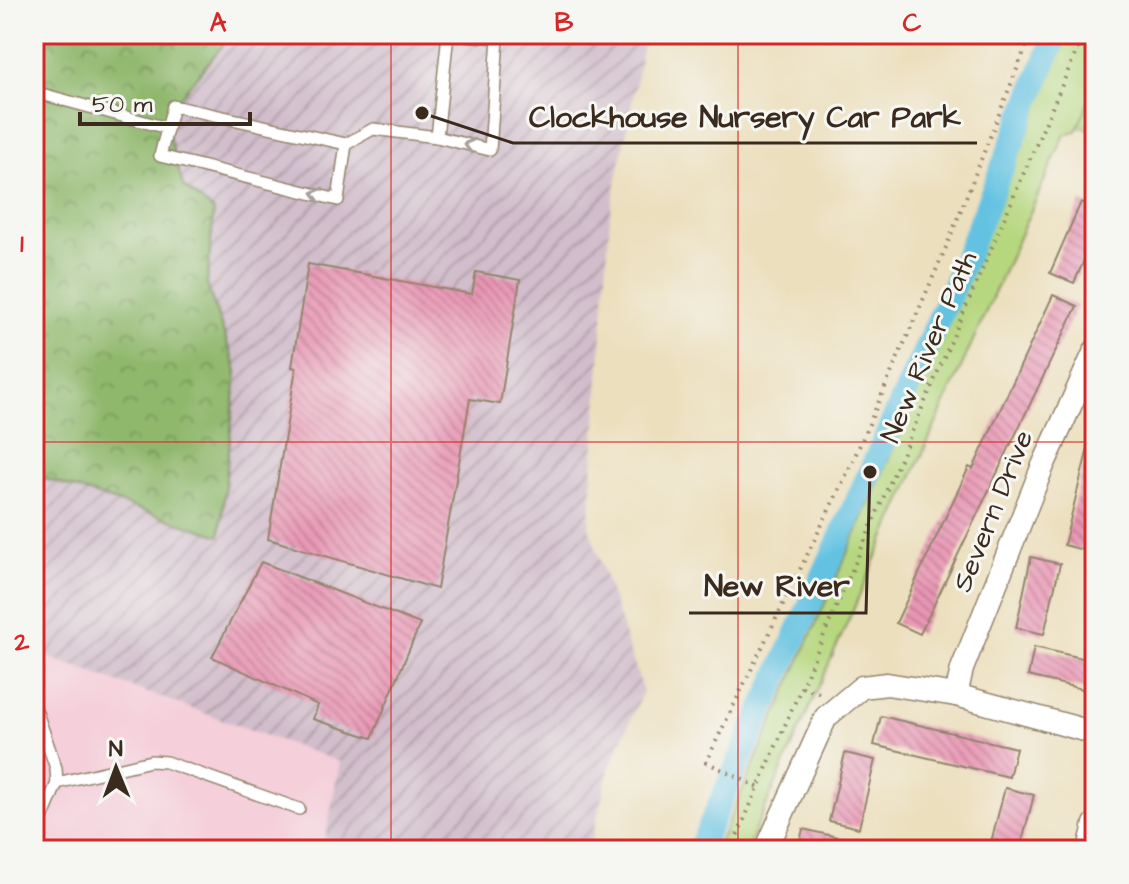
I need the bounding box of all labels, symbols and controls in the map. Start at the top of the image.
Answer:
text: A [210,5,227,41]
text: B [555,5,574,41]
text: C [903,5,922,41]
scale bar [80,76,250,126]
text: 50 m [92,88,153,122]
callout: Clockhouse Nursery Car Park [513,89,977,143]
text: Clockhouse Nursery Car Park [529,97,962,141]
one-way arrow [462,137,476,154]
one-way arrow [311,187,325,204]
text: 1 [20,226,24,262]
street label: New River Path [871,245,987,449]
street label: Severn Drive [943,424,1043,598]
callout: New River [689,559,866,613]
text: New River [704,566,850,608]
text: 2 [14,624,30,660]
north arrow [76,728,156,808]
text: N [109,734,123,765]

